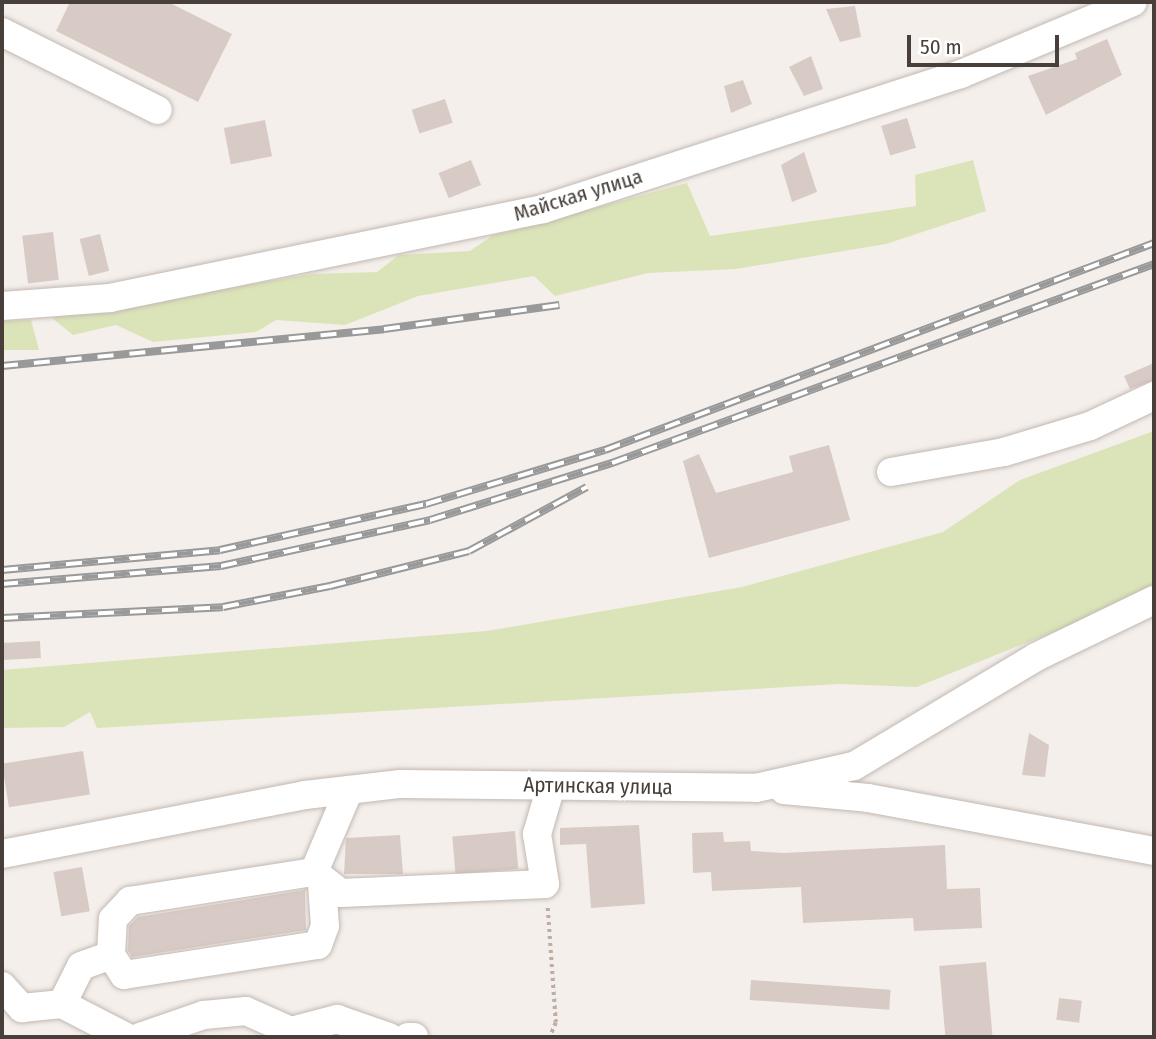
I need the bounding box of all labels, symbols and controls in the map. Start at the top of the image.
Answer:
scale bar [911,21,1063,65]
text: 50 m [920,34,962,60]
street label: Майская улица [511,163,645,227]
street label: Артинская улица [523,772,673,800]

